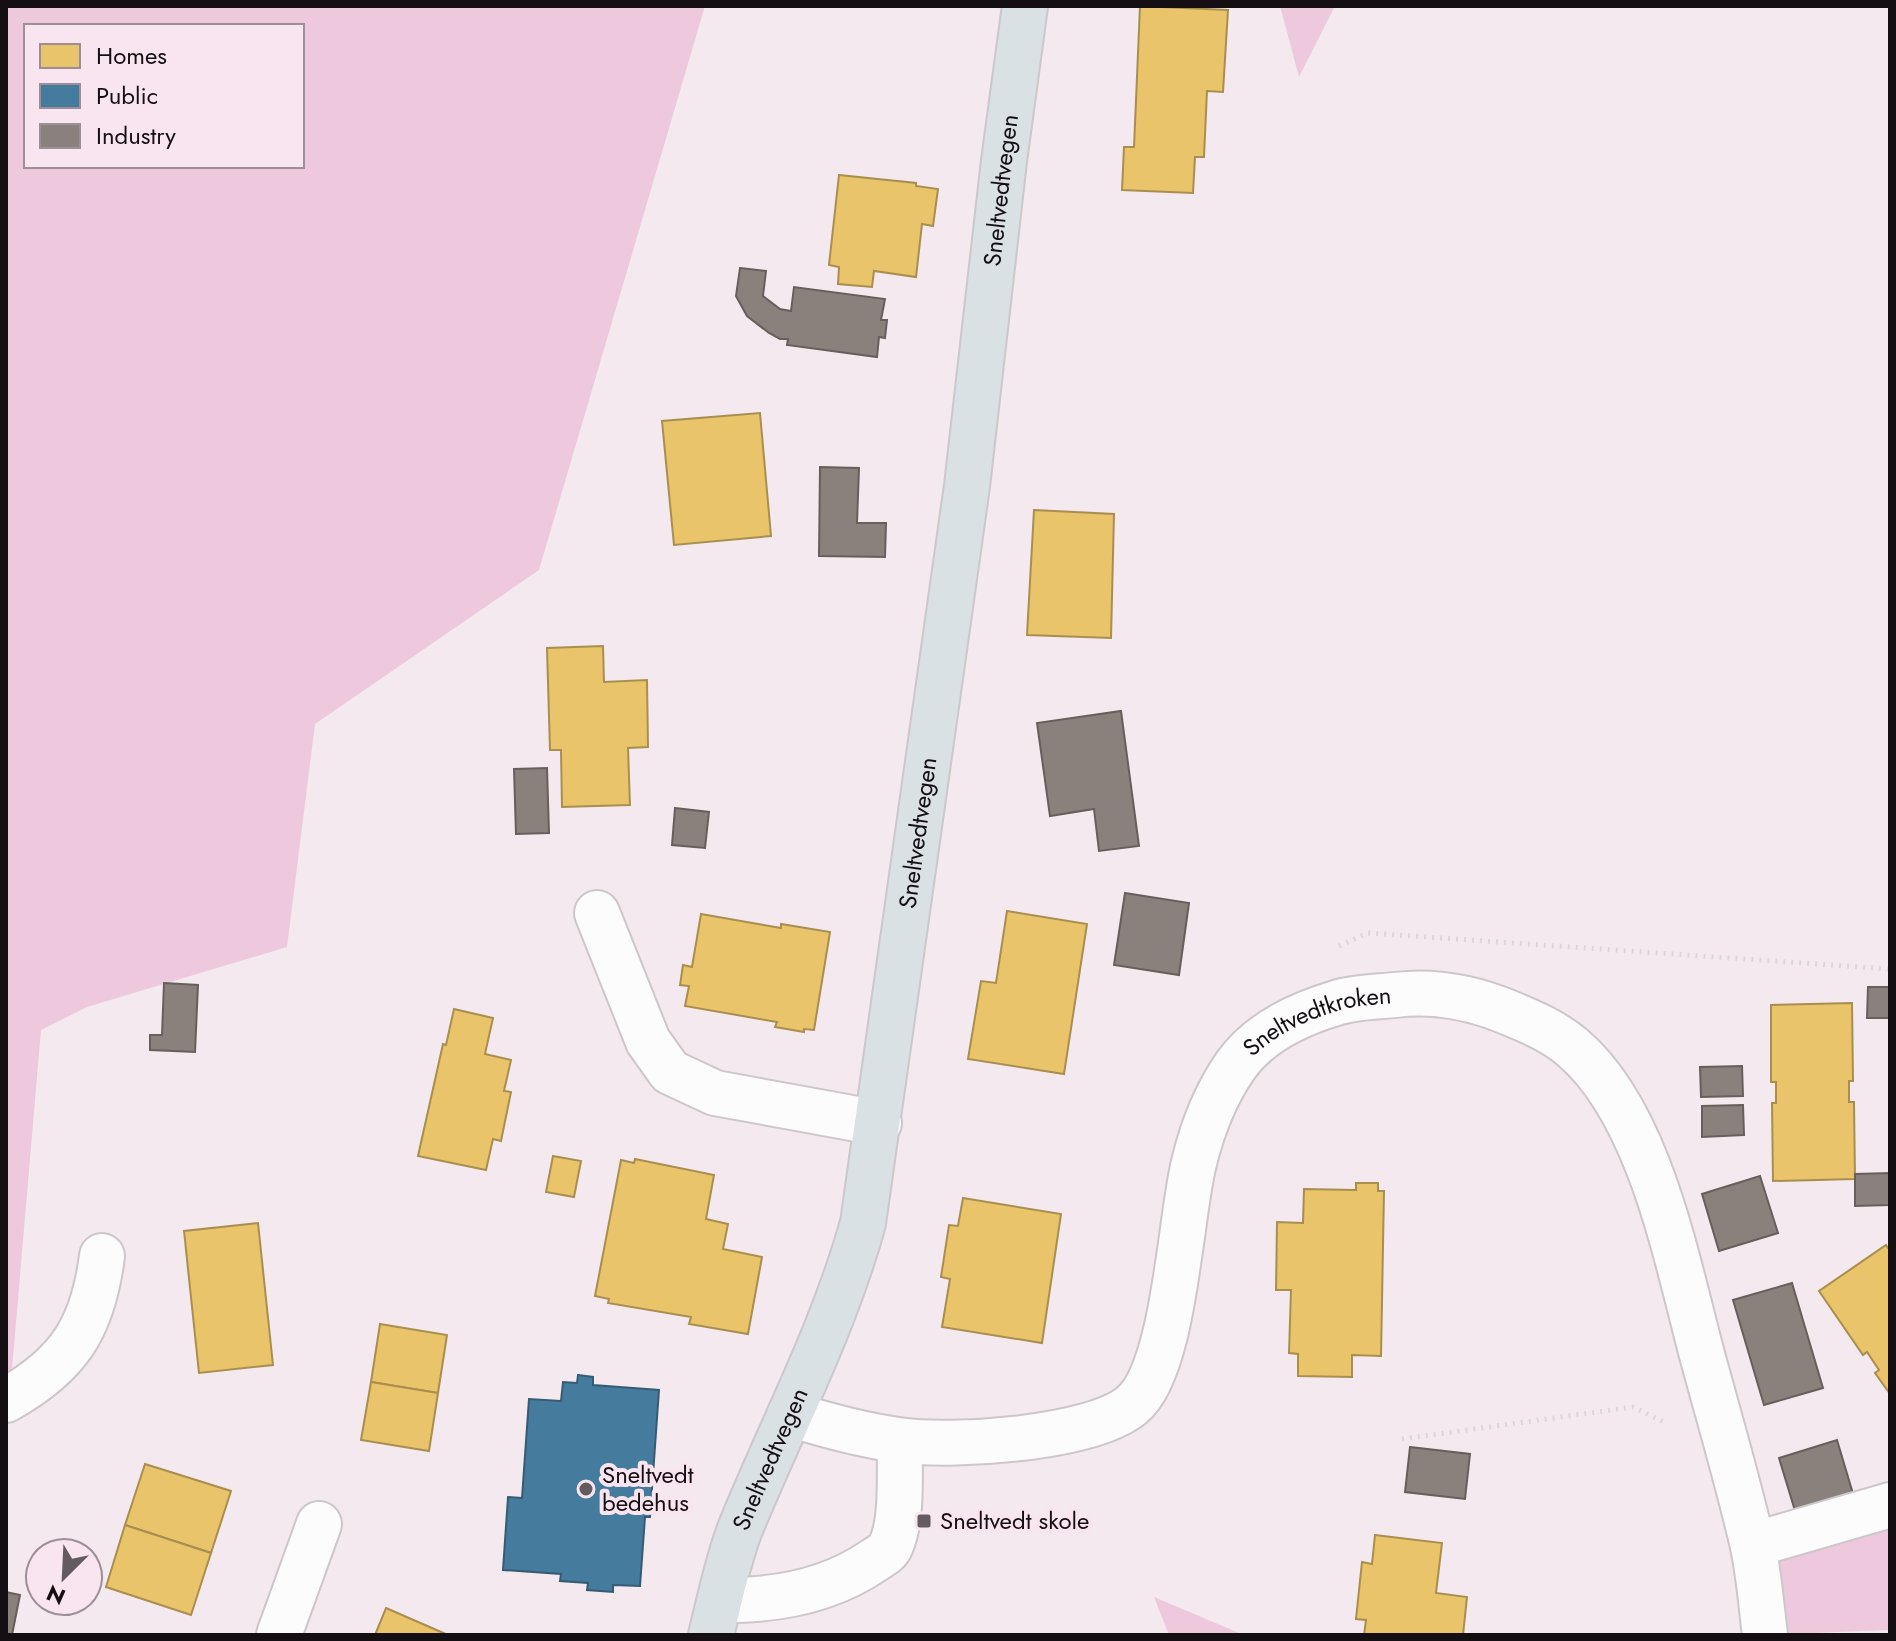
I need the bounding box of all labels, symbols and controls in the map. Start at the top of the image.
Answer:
legend [24,24,304,168]
text: Homes [96,38,167,73]
text: Public [96,78,158,113]
street label: Sneltvedtvegen [974,112,1027,268]
text: Industry [96,118,176,153]
street label: Sneltvedtvegen [890,755,946,911]
street label: Sneltvedtkroken [1235,977,1393,1064]
street label: Sneltvedtvegen [723,1382,817,1536]
place label: Sneltvedt bedehus [602,1457,694,1520]
marker: Sneltvedt bedehus [577,1480,595,1498]
place label: Sneltvedt skole [940,1503,1089,1538]
marker: Sneltvedt skole [915,1512,933,1530]
north arrow [24,1537,104,1617]
text: N [41,1577,70,1613]

